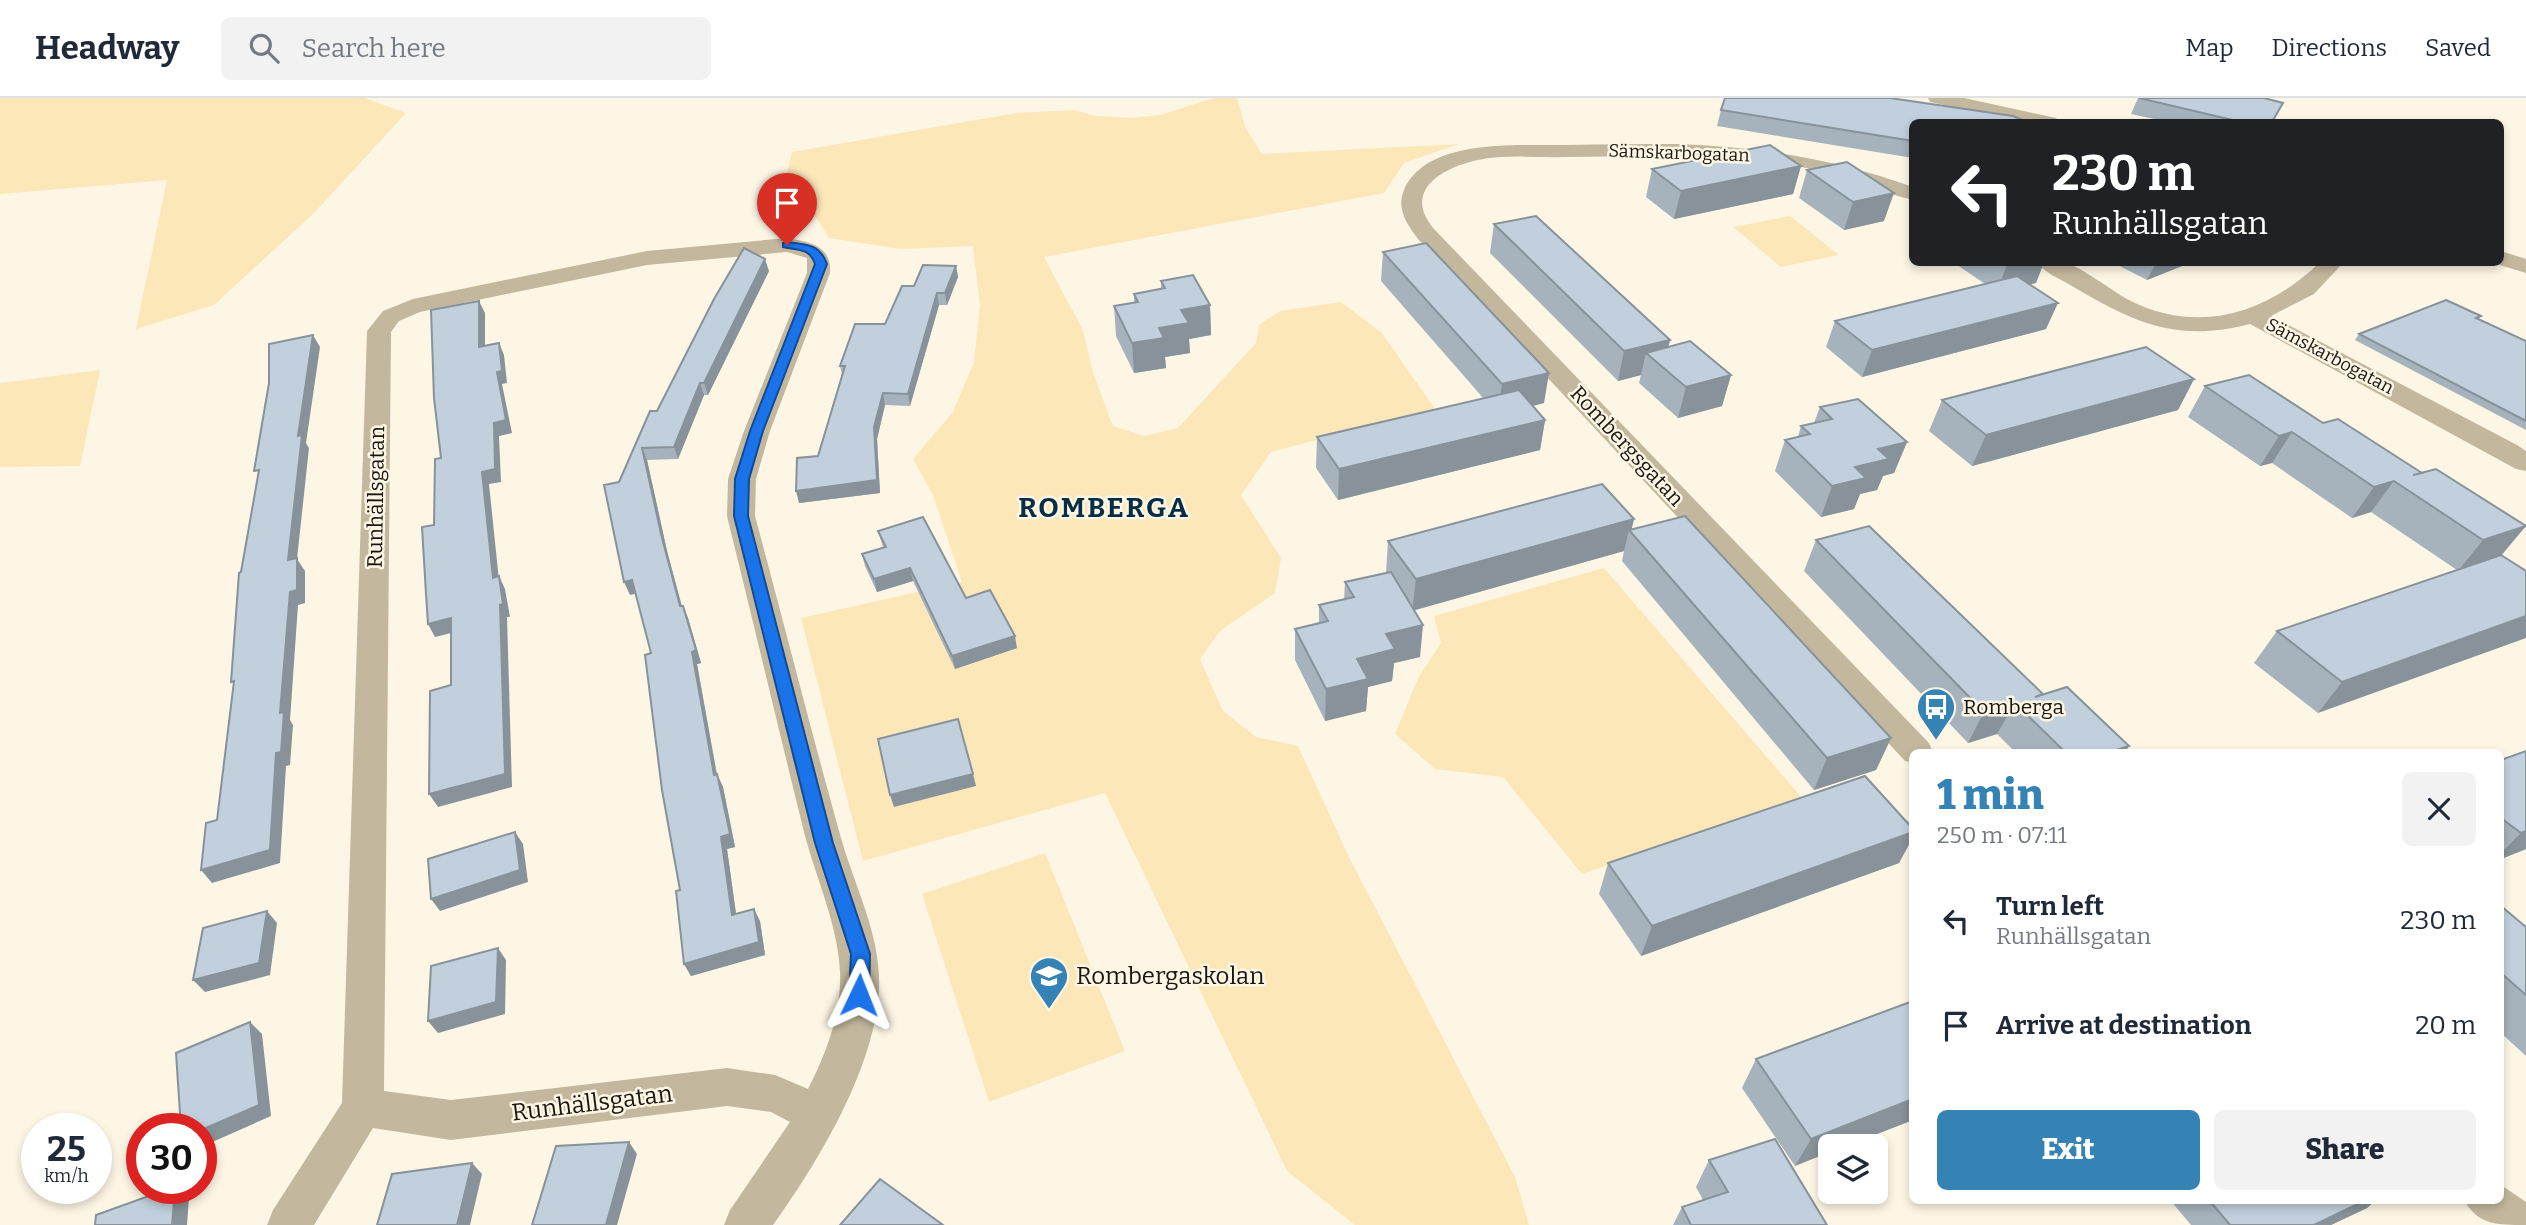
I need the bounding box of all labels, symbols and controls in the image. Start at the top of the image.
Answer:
search box [221,17,711,80]
text: Headway [35,28,179,68]
icon: search [245,29,283,67]
text: Search here [301,33,446,64]
text: Map [2185,34,2234,62]
text: Directions [2272,34,2387,62]
text: Saved [2425,34,2491,62]
street label: Sämskarbogatan [1608,140,1751,166]
text: 230 m [2052,144,2195,203]
icon: left [1937,147,2028,238]
pin [757,173,817,245]
icon: arrive [768,184,806,222]
text: Runhällsgatan [2052,204,2268,242]
street label: Sämskarbogatan [2262,313,2398,399]
street label: Rombergsgatan [1565,381,1689,511]
street label: Runhällsgatan [362,426,390,568]
district label: ROMBERGA [1018,491,1190,524]
bus stop icon: Romberga [1915,686,1957,741]
place label: Romberga [1963,694,2064,720]
text: 1 min [1937,770,2044,820]
button: close [2402,772,2476,846]
text: 250 m · 07:11 [1937,821,2067,849]
text: Turn left [1996,891,2104,922]
icon: left [1937,902,1975,940]
text: 230 m [2400,905,2476,936]
text: Runhällsgatan [1996,922,2151,950]
school or university icon: Rombergaskolan [1028,955,1070,1010]
position arrow [822,958,896,1032]
place label: Rombergaskolan [1076,962,1264,990]
icon: arrive [1937,1007,1975,1045]
text: Arrive at destination [1996,1010,2251,1041]
text: 20 m [2415,1010,2476,1041]
street label: Runhällsgatan [510,1079,674,1127]
button: Exit [1937,1110,2200,1190]
button: Share [2214,1110,2476,1190]
speed limit sign: 30 [126,1113,217,1204]
text: 25 [47,1128,86,1170]
map controls [1818,1134,1888,1204]
button: layers [1818,1134,1888,1204]
text: km/h [44,1165,89,1187]

